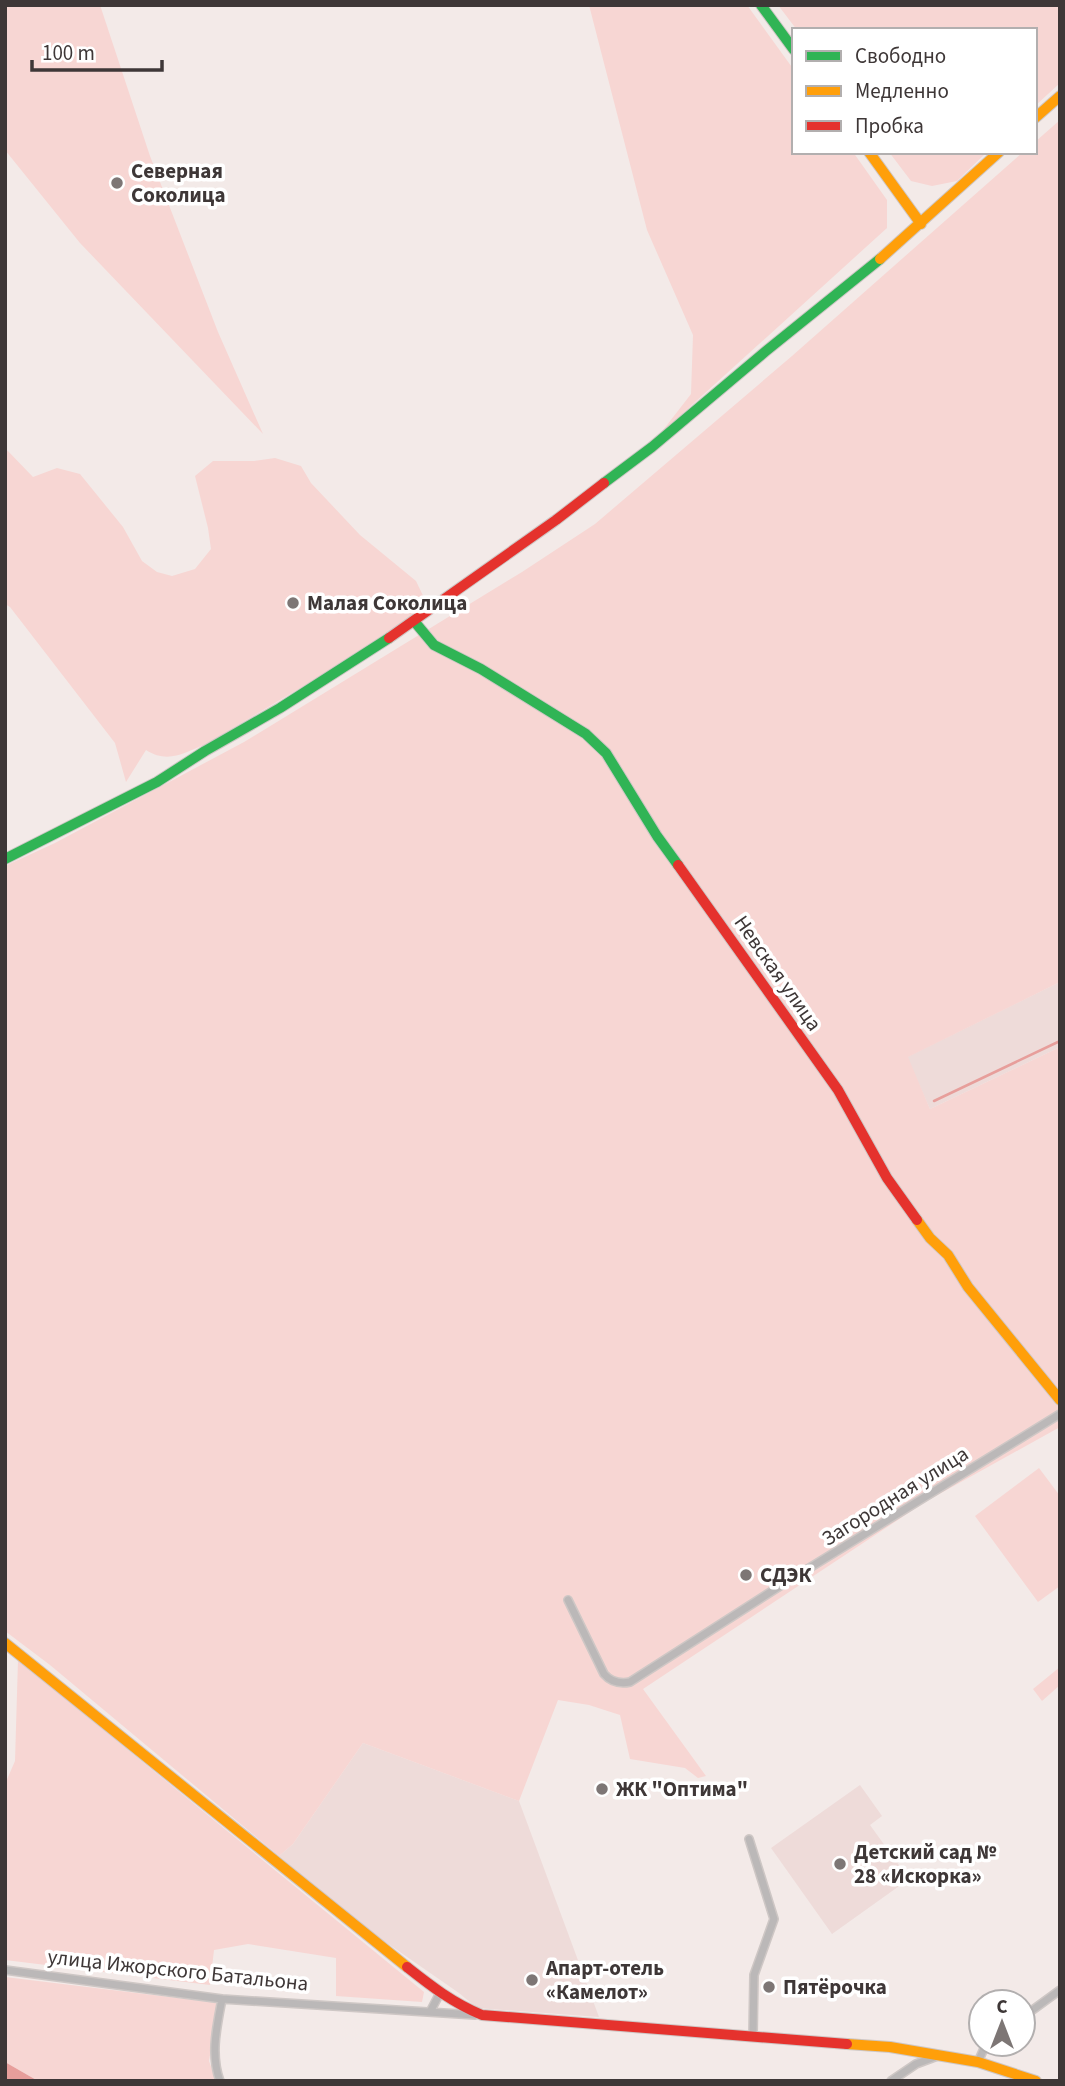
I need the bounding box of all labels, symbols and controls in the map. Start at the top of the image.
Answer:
scale bar [32,28,161,72]
legend [792,28,1037,154]
text: 100 m [42,38,95,68]
text: Свободно [855,41,946,71]
text: Медленно [855,76,949,106]
text: Пробка [855,111,924,141]
place label: Северная Соколица [131,156,226,210]
marker: Северная Соколица [109,175,125,191]
place label: Малая Соколица [307,588,467,618]
marker: Малая Соколица [285,595,301,611]
street label: Невская улица [727,909,829,1037]
street label: Загородная улица [816,1439,974,1553]
place label: СДЭК [760,1560,813,1590]
marker: СДЭК [738,1567,754,1583]
place label: ЖК "Оптима" [616,1774,748,1804]
marker: ЖК "Оптима" [594,1781,610,1797]
place label: Детский сад № 28 «Искорка» [854,1837,996,1891]
marker: Детский сад № 28 «Искорка» [832,1856,848,1872]
street label: улица Ижорского Батальона [46,1941,310,1999]
place label: Апарт-отель «Камелот» [545,1953,664,2007]
marker: Апарт-отель «Камелот» [524,1972,540,1988]
place label: Пятёрочка [783,1972,887,2002]
marker: Пятёрочка [761,1979,777,1995]
north arrow [967,1988,1037,2058]
text: С [996,1994,1008,2021]

